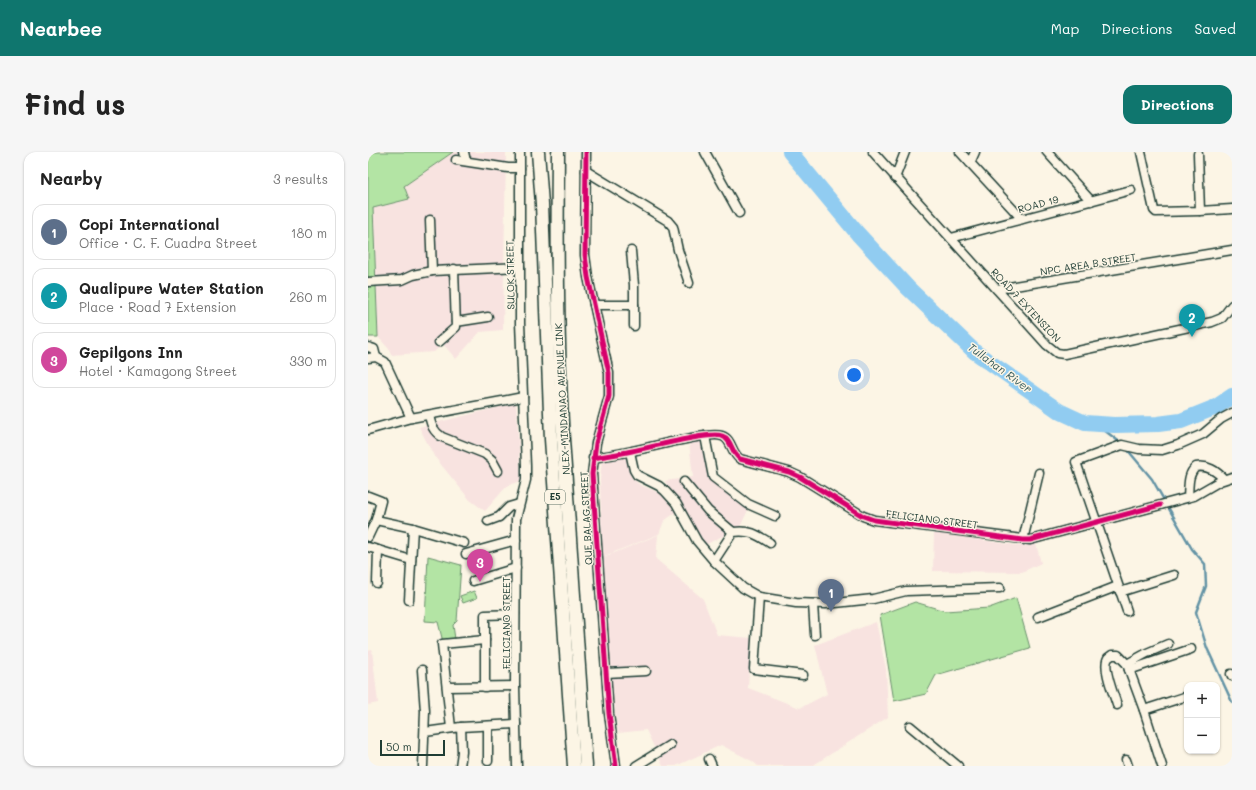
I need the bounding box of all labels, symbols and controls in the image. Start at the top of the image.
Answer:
text: Nearbee [20,16,102,41]
text: Map [1051,19,1079,38]
text: Directions [1101,19,1172,38]
text: Saved [1194,19,1236,38]
button: Directions [1123,85,1232,124]
text: Find us [24,86,125,122]
text: Nearby [40,167,102,189]
text: 3 results [273,170,328,187]
street label: ROAD 19 [1016,192,1060,216]
text: Copi International [79,214,219,234]
text: 1 [51,224,57,241]
text: 180 m [291,224,327,241]
text: Office · C. F. Cuadra Street [79,234,257,251]
street label: SULOK STREET [502,240,518,310]
street label: NPC AREA B STREET [1039,249,1137,279]
street label: ROAD 7 EXTENSION [988,265,1064,345]
text: Qualipure Water Station [79,278,264,298]
text: 2 [50,288,58,305]
text: 260 m [289,288,327,305]
text: Place · Road 7 Extension [79,298,236,315]
pin: 2 [1179,304,1205,337]
street label: NLEX-MINDANAO AVENUE LINK [551,323,573,475]
water label: Tullahan River [965,339,1036,396]
text: Gepilgons Inn [79,342,183,362]
text: 3 [50,352,58,369]
text: 330 m [289,352,327,369]
text: Hotel · Kamagong Street [79,362,237,379]
your location [844,365,864,385]
street label: QUE BALAG STREET [577,470,595,565]
road number: E5 [545,490,565,504]
street label: FELICIANO STREET [885,506,979,532]
pin: 3 [467,549,493,582]
street label: FELICIANO STREET [499,576,513,669]
pin: 1 [818,579,844,612]
map controls [1184,682,1220,754]
button: + [1184,682,1220,718]
button: − [1184,718,1220,754]
scale bar [380,738,445,757]
text: 50 m [386,739,412,754]

